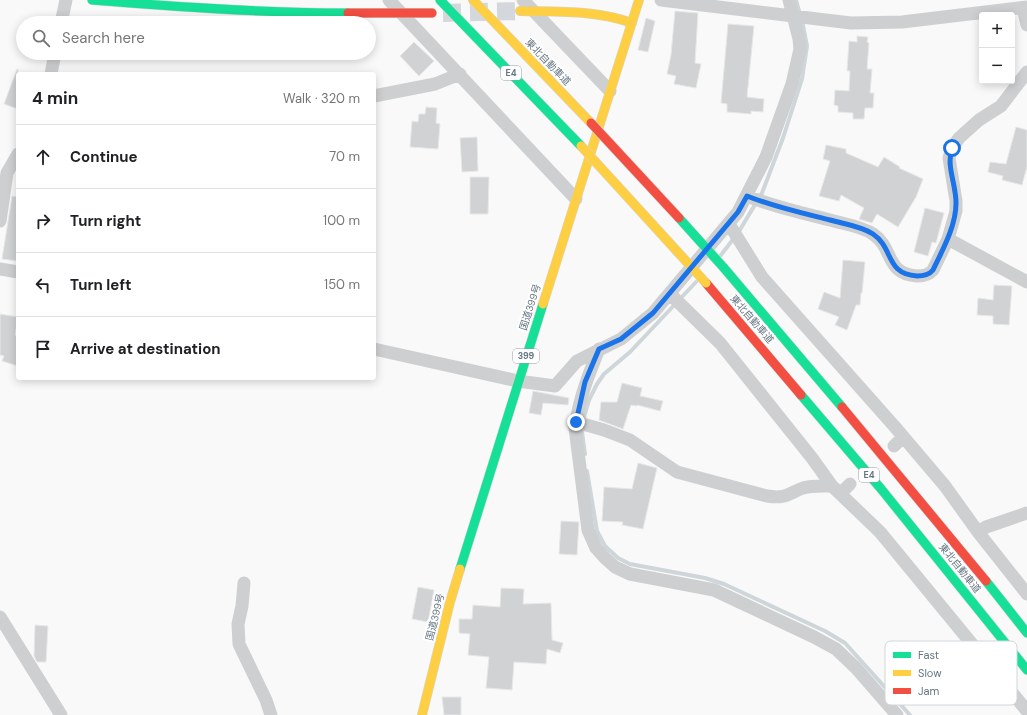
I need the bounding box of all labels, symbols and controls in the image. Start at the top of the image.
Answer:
map controls [979,12,1015,84]
button: + [979,12,1015,48]
search box [16,16,376,60]
icon: search [30,27,52,49]
text: Search here [62,28,145,48]
street label: 東北自動車道 [522,36,574,88]
button: − [979,48,1015,84]
road number: E4 [501,66,521,80]
text: 4 min [32,87,78,109]
text: Walk · 320 m [283,90,360,107]
route start [943,139,961,157]
icon: ahead [32,146,54,168]
text: Continue [70,147,138,167]
text: 70 m [329,148,360,165]
icon: right [32,210,54,232]
text: Turn right [70,211,141,231]
text: 100 m [323,212,360,229]
icon: left [32,274,54,296]
text: Turn left [70,275,131,295]
text: 150 m [324,276,360,293]
street label: 国道399号 [516,282,544,332]
street label: 東北自動車道 [727,292,777,346]
icon: arrive [32,338,54,360]
text: Arrive at destination [70,339,221,359]
road number: 399 [513,349,539,363]
route end [567,413,585,431]
road number: E4 [859,468,879,482]
street label: 東北自動車道 [936,541,984,595]
street label: 国道399号 [423,592,447,642]
legend [885,641,1017,705]
text: Fast [918,648,939,662]
text: Slow [918,666,942,680]
text: Jam [918,684,939,698]

